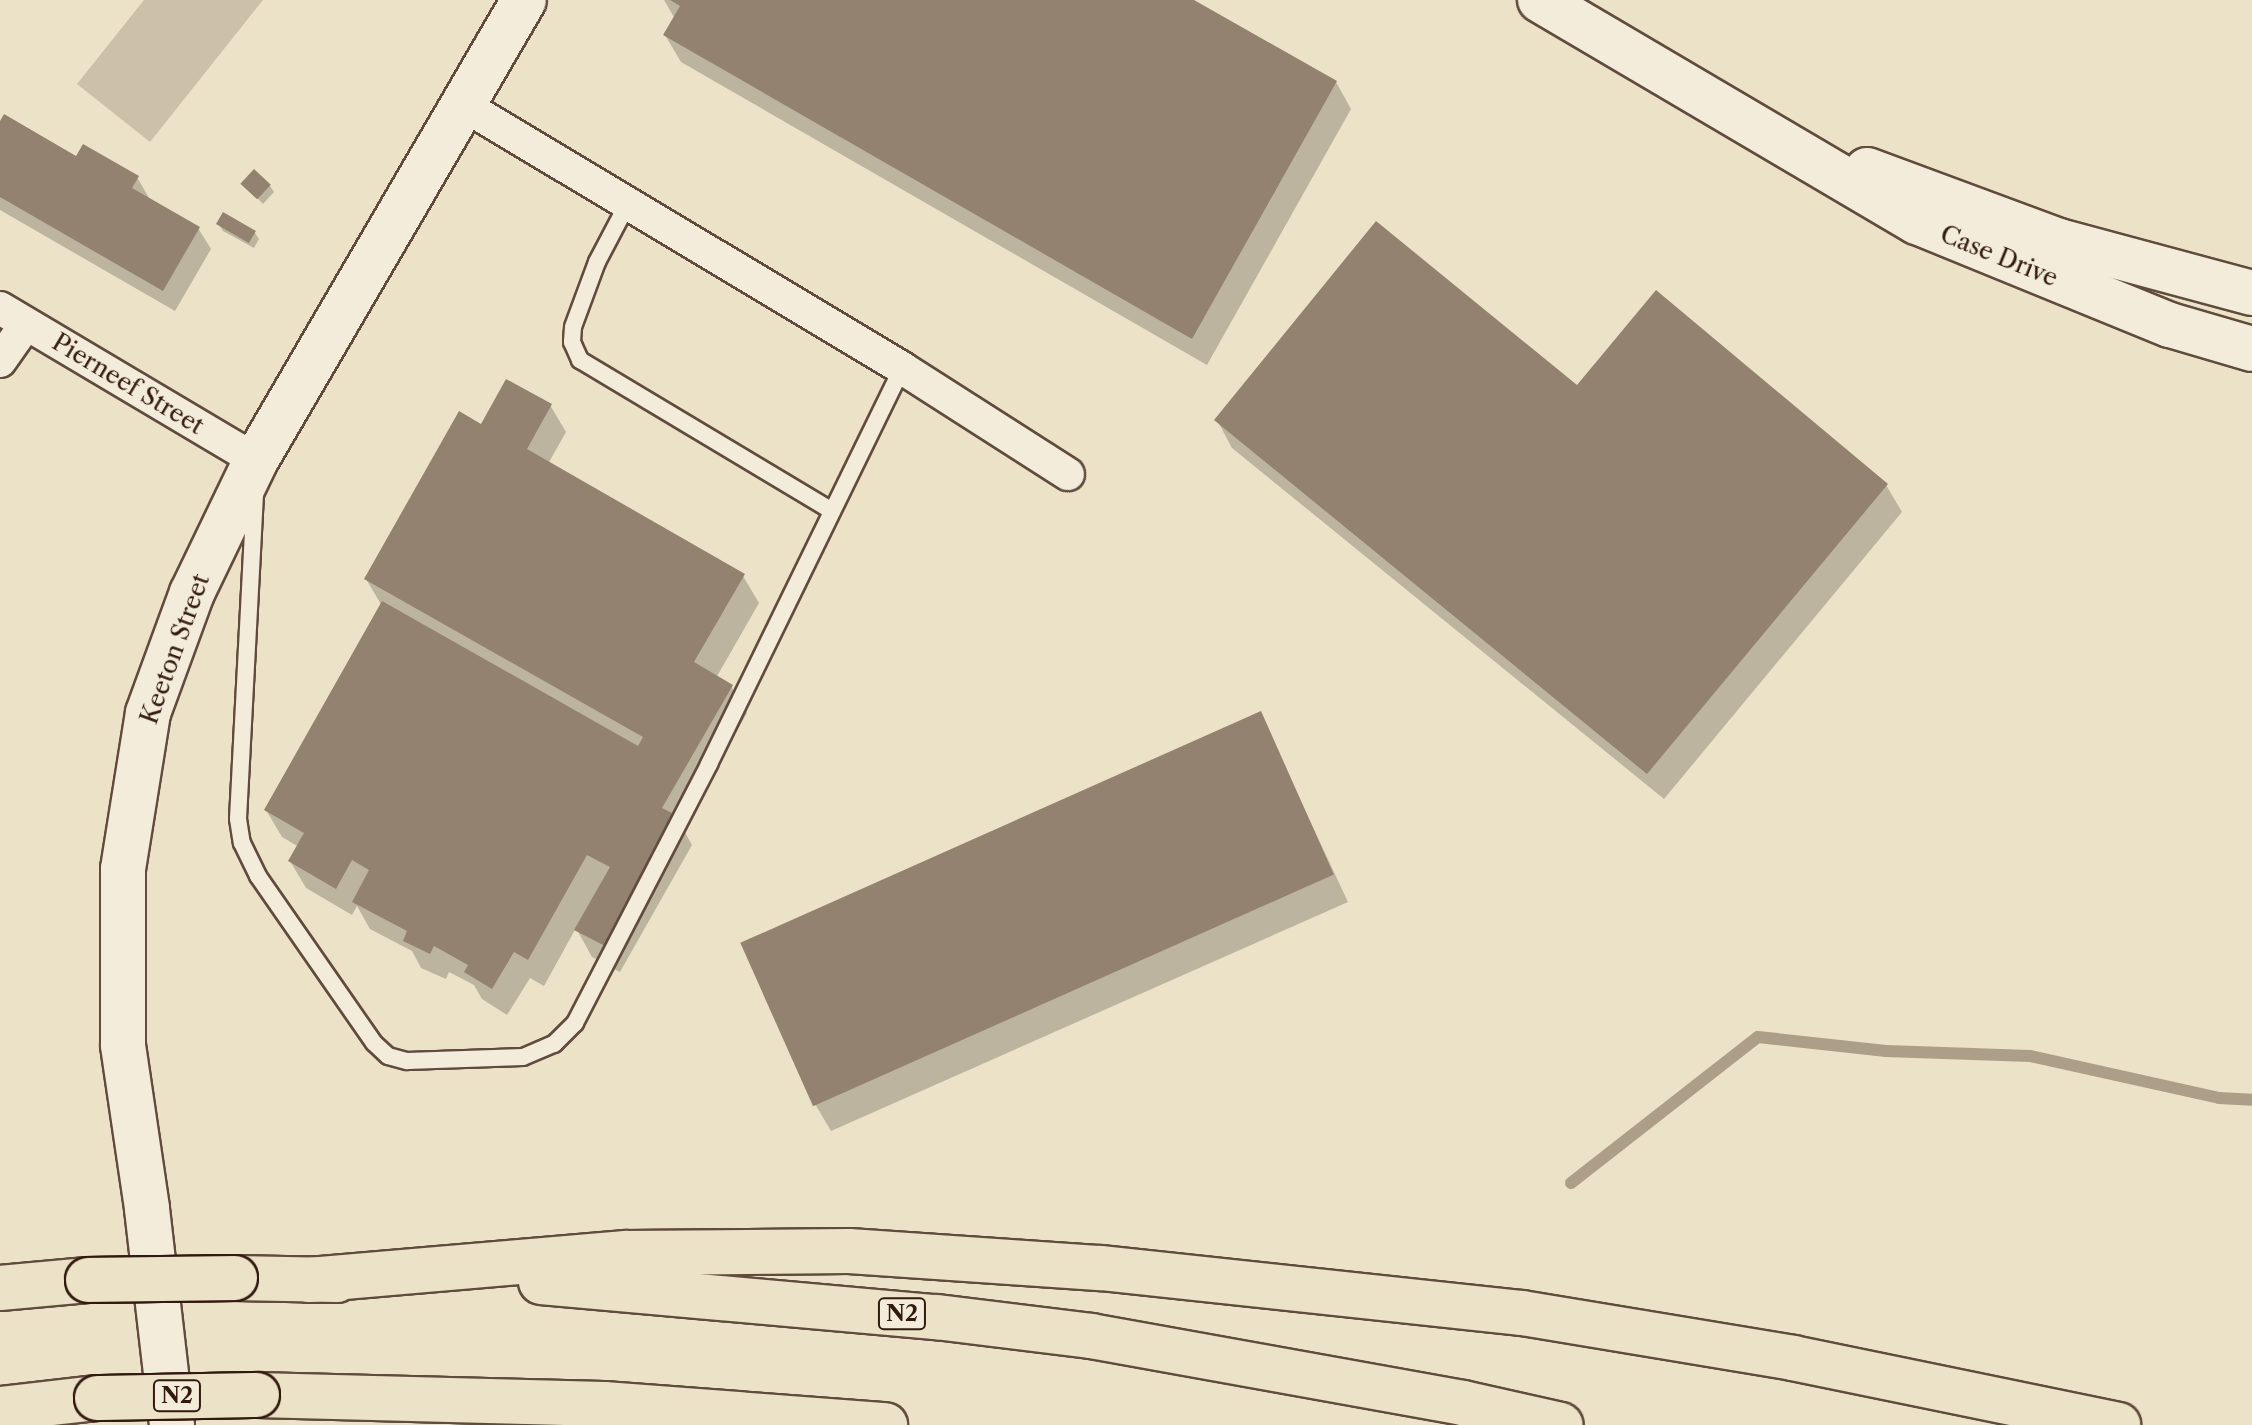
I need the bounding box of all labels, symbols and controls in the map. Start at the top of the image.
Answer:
street label: Case Drive [1936,219,2062,293]
street label: Pierneef Street [47,327,209,441]
street label: Keeton Street [135,570,215,728]
road number: N2 [876,1296,928,1332]
road number: N2 [151,1378,203,1414]

